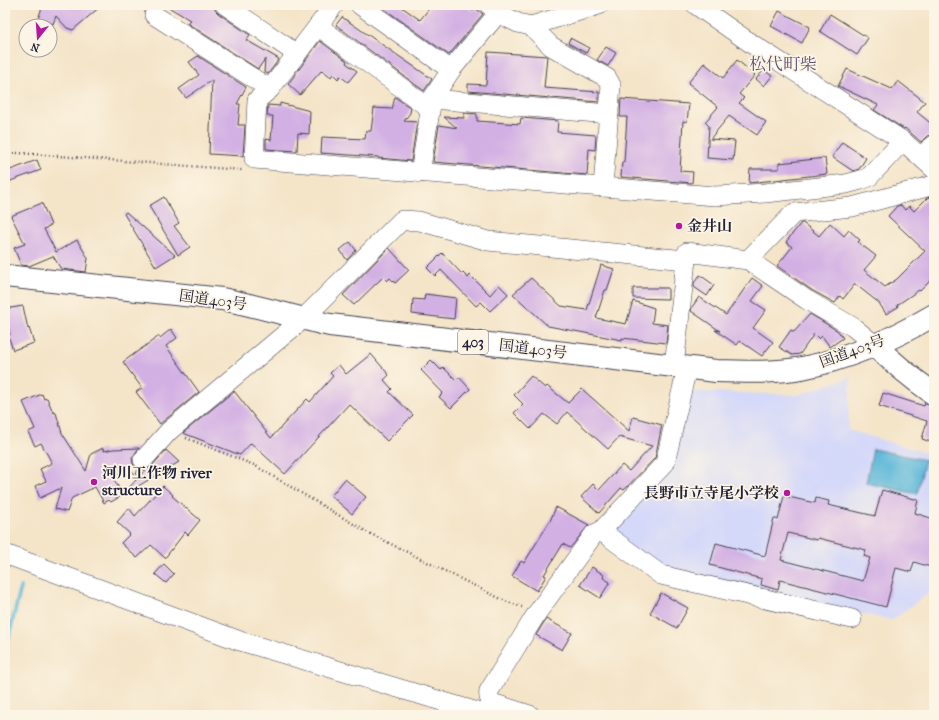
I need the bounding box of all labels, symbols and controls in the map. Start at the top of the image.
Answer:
north arrow [18,18,58,58]
text: N [29,39,41,55]
district label: 松代町柴 [749,54,817,74]
place label: 金井山 [687,217,732,235]
marker: 金井山 [674,221,684,231]
street label: 国道403号 [178,286,248,314]
road number: 403 [458,330,488,354]
street label: 国道403号 [817,331,887,371]
street label: 国道403号 [498,336,568,362]
place label: 河川工作物 river structure [102,464,212,499]
marker: 河川工作物 river structure [89,477,99,487]
place label: 長野市立寺尾小学校 [644,484,779,502]
marker: 長野市立寺尾小学校 [782,488,792,498]

